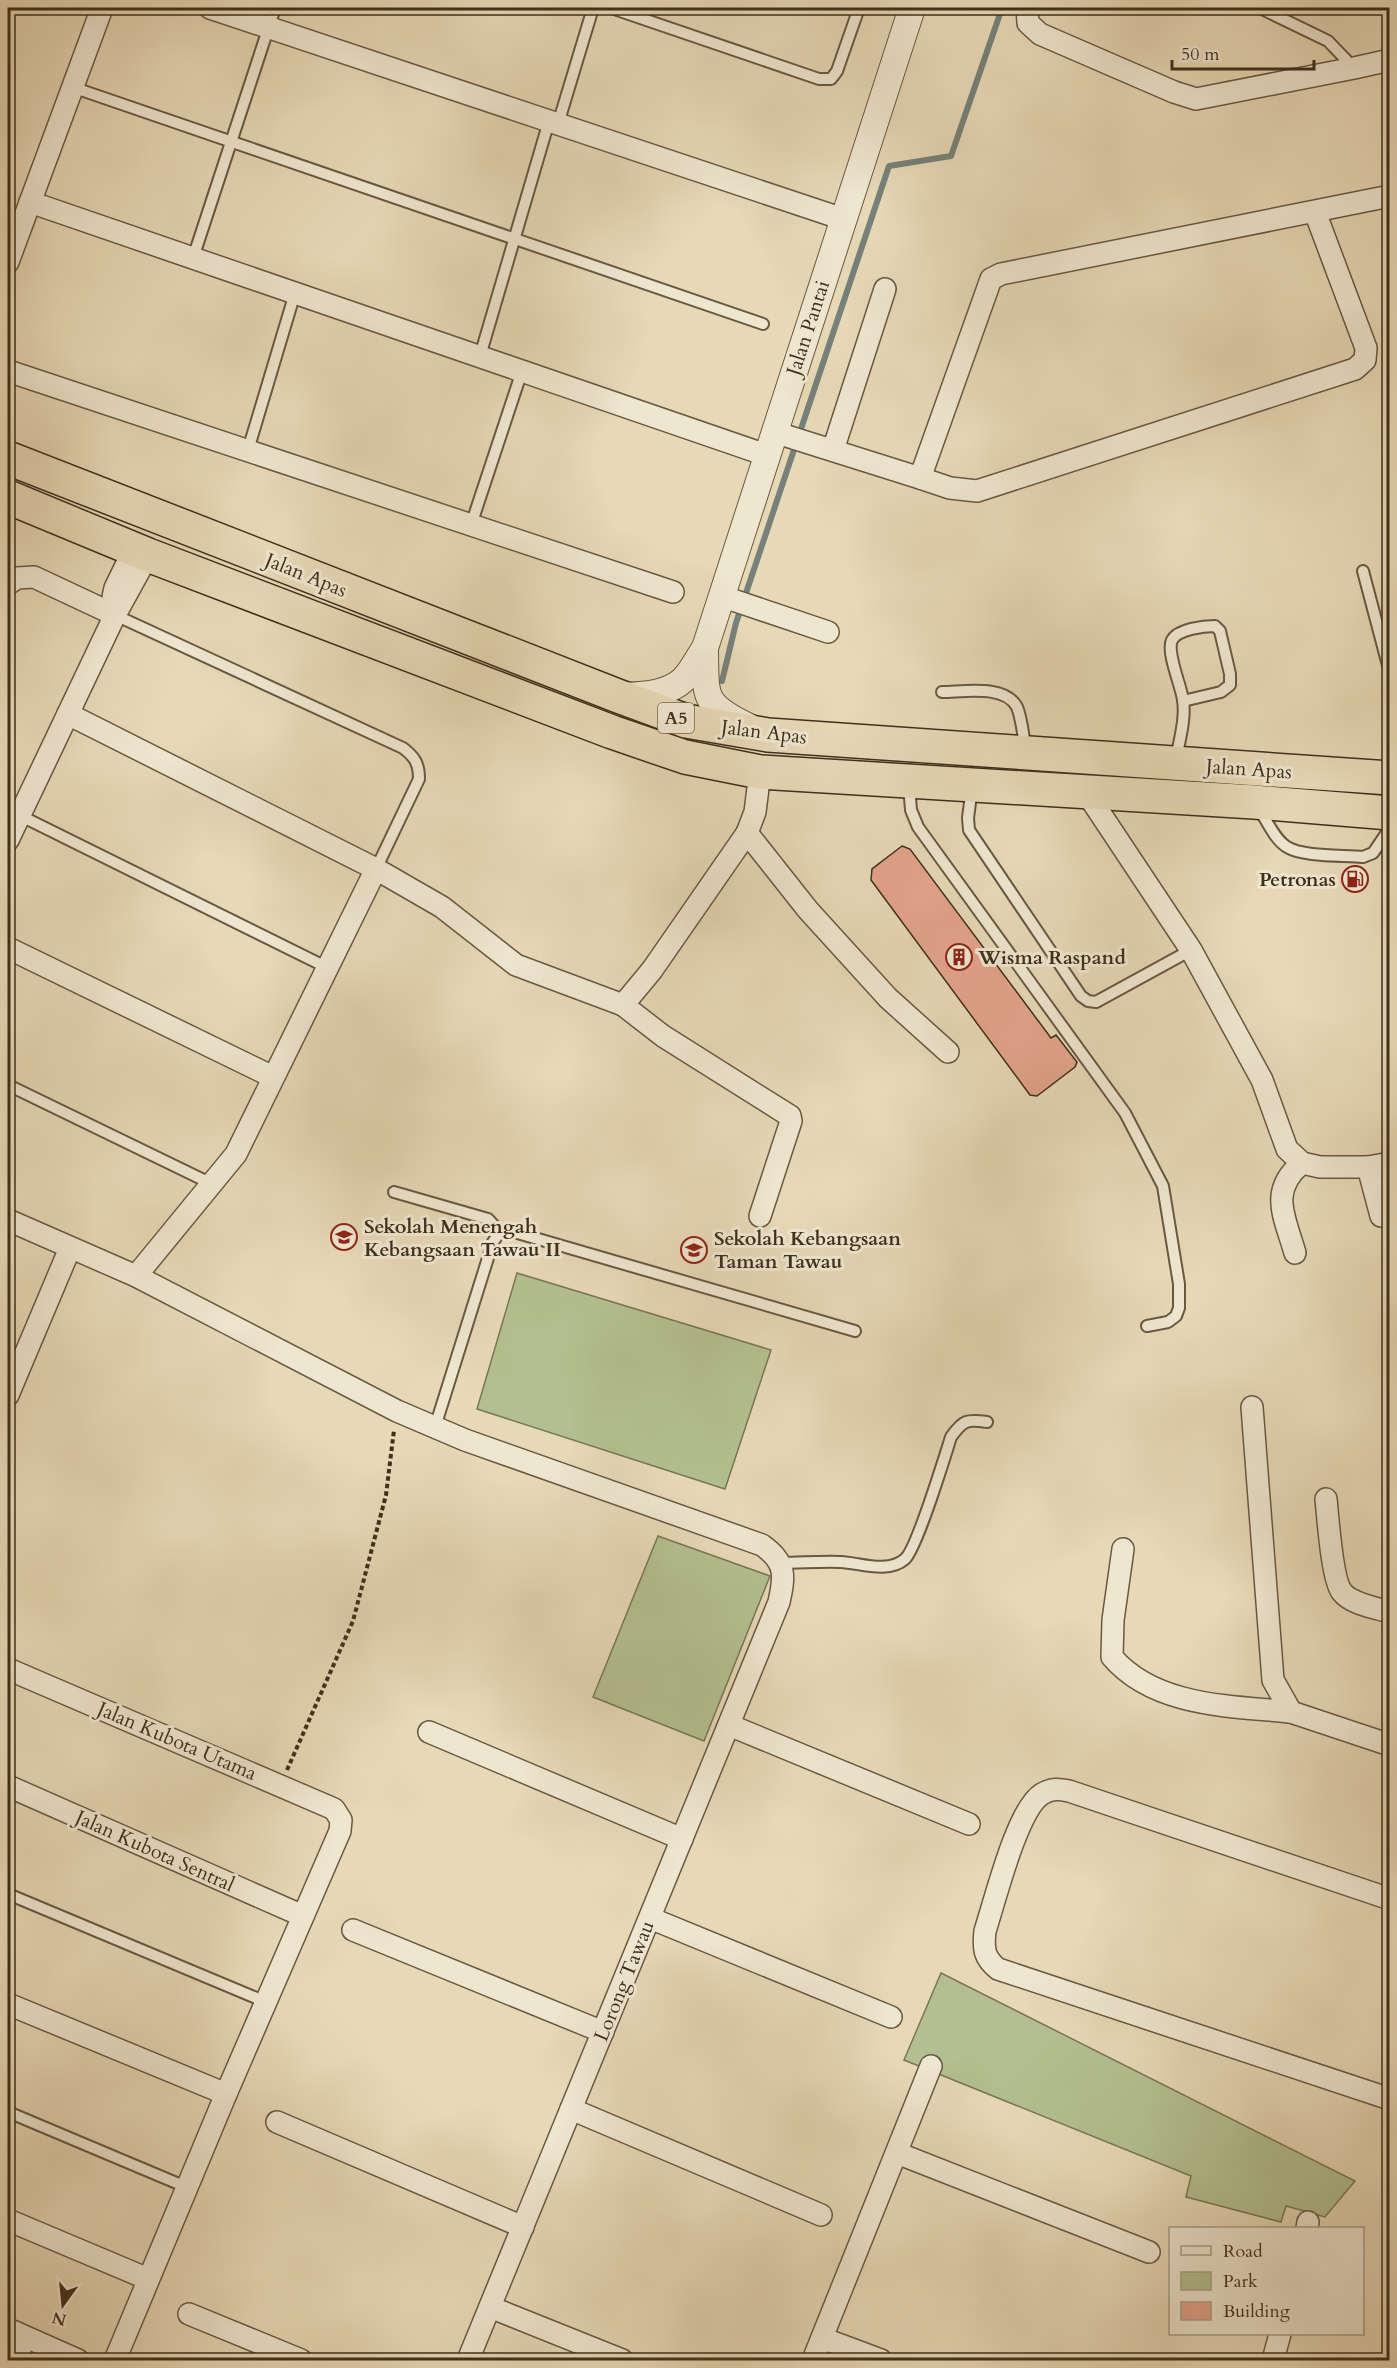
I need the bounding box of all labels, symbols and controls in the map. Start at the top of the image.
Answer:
scale bar [1172,33,1314,71]
text: 50 m [1181,42,1220,67]
street label: Jalan Pantai [779,277,836,382]
street label: Jalan Apas [258,545,351,604]
road number: A5 [658,703,694,733]
street label: Jalan Apas [717,713,808,751]
street label: Jalan Apas [1202,752,1293,785]
fuel station icon: Petronas [1340,864,1370,894]
place label: Petronas [1259,866,1336,893]
building icon: Wisma Raspand [944,942,974,972]
place label: Wisma Raspand [977,944,1126,971]
place label: Sekolah Menengah Kebangsaan Tawau II [364,1213,561,1263]
school or university icon: Sekolah Menengah Kebangsaan Tawau II [329,1222,359,1252]
place label: Sekolah Kebangsaan Taman Tawau [714,1225,901,1275]
school or university icon: Sekolah Kebangsaan Taman Tawau [679,1235,709,1265]
street label: Jalan Kubota Utama [91,1694,261,1787]
street label: Jalan Kubota Sentral [68,1803,239,1898]
street label: Lorong Tawau [588,1917,660,2045]
legend [1169,2227,1364,2335]
text: Road [1223,2239,1263,2264]
text: Park [1223,2269,1258,2294]
north arrow [33,2275,93,2335]
text: Building [1223,2299,1291,2324]
text: N [50,2306,69,2331]

